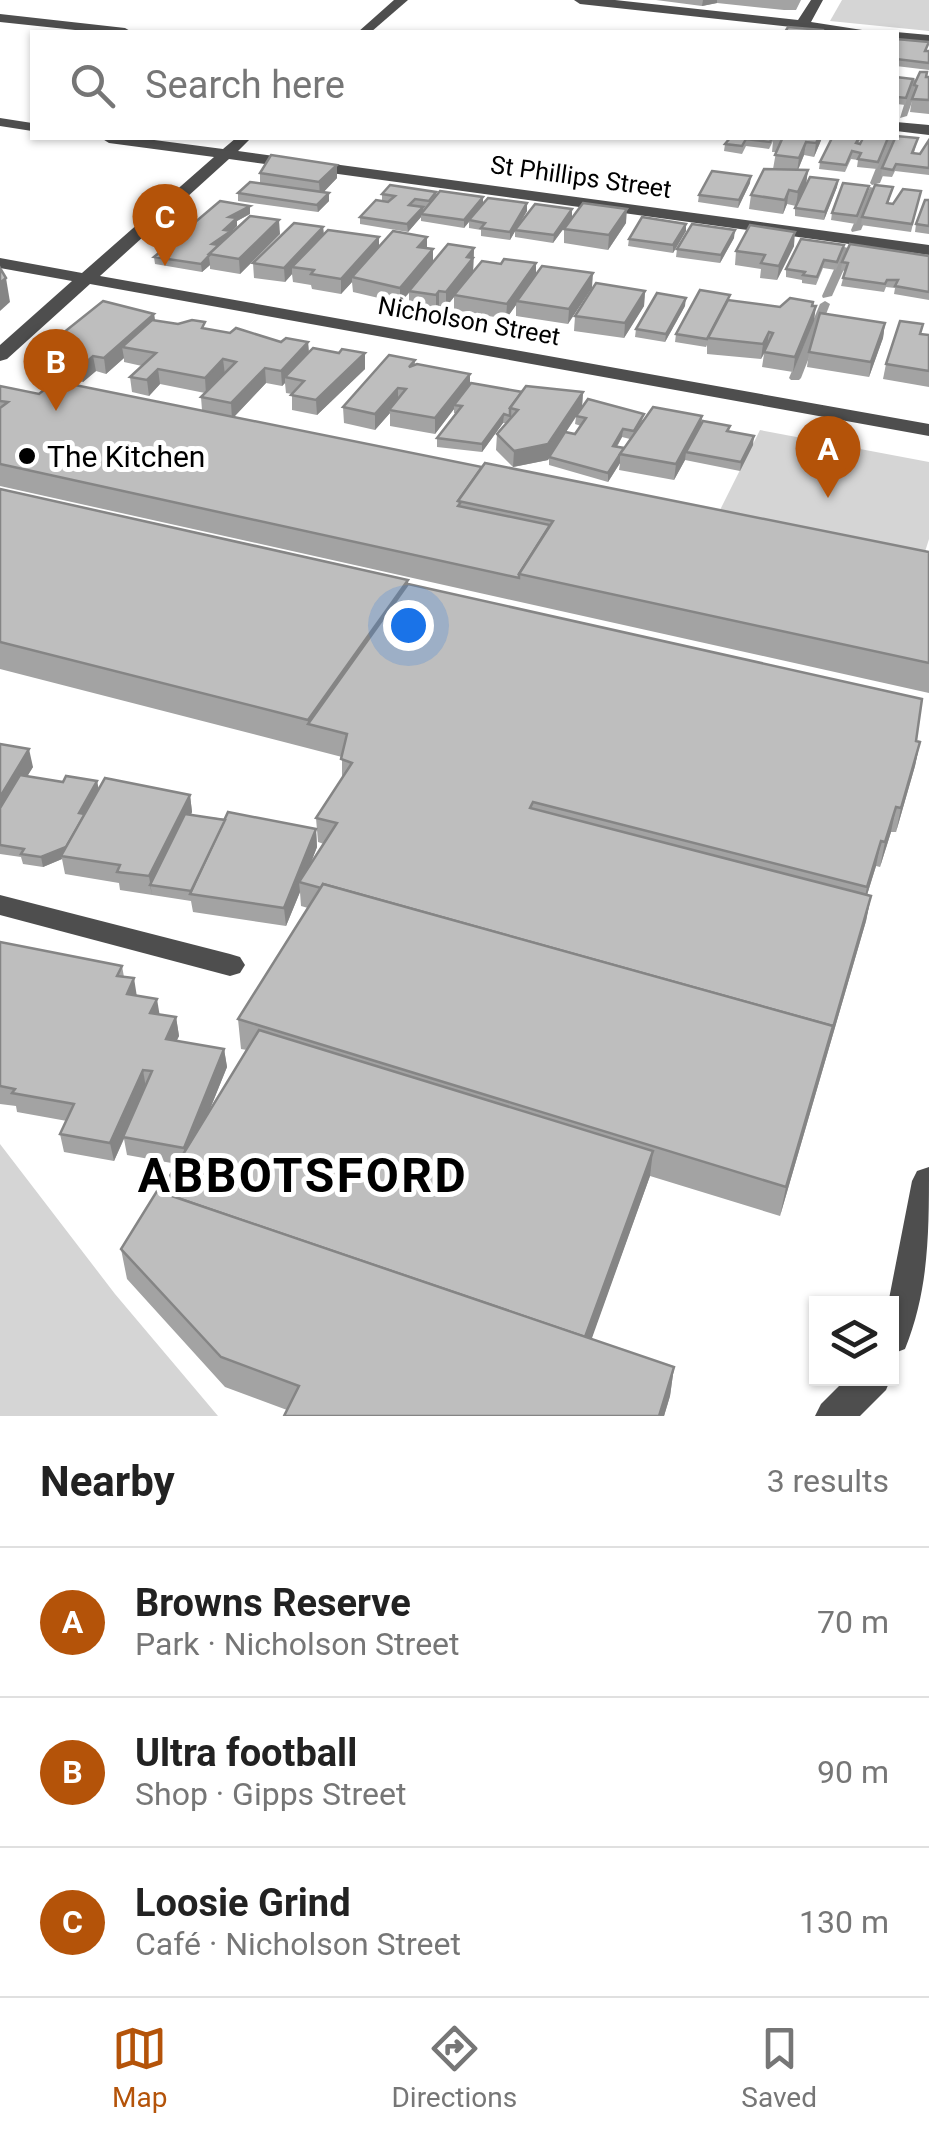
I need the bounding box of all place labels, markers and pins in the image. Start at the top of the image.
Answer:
pin: C [132,184,198,266]
pin: B [23,328,88,411]
pin: A [796,416,860,498]
place label: The Kitchen [47,439,205,474]
marker: The Kitchen [16,445,38,467]

